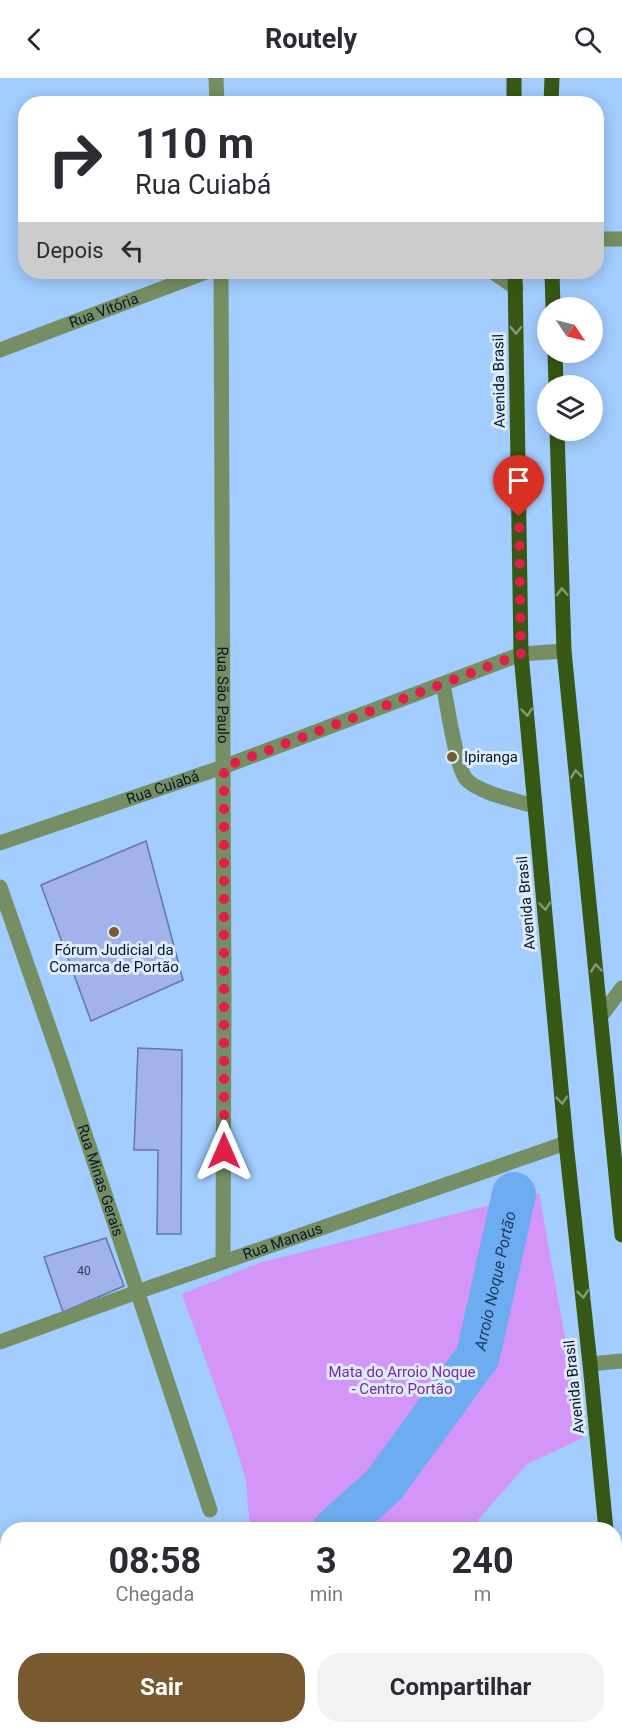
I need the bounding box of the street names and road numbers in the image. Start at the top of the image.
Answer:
street label: Rua Vitória [67,289,141,332]
street label: Avenida Brasil [489,334,509,428]
street label: Rua São Paulo [214,647,232,743]
street label: Rua Cuiabá [124,767,202,808]
street label: Avenida Brasil [513,855,539,951]
street label: Rua Minas Gerais [73,1122,127,1239]
street label: Rua Manaus [240,1219,325,1264]
street label: Avenida Brasil [560,1339,588,1435]

